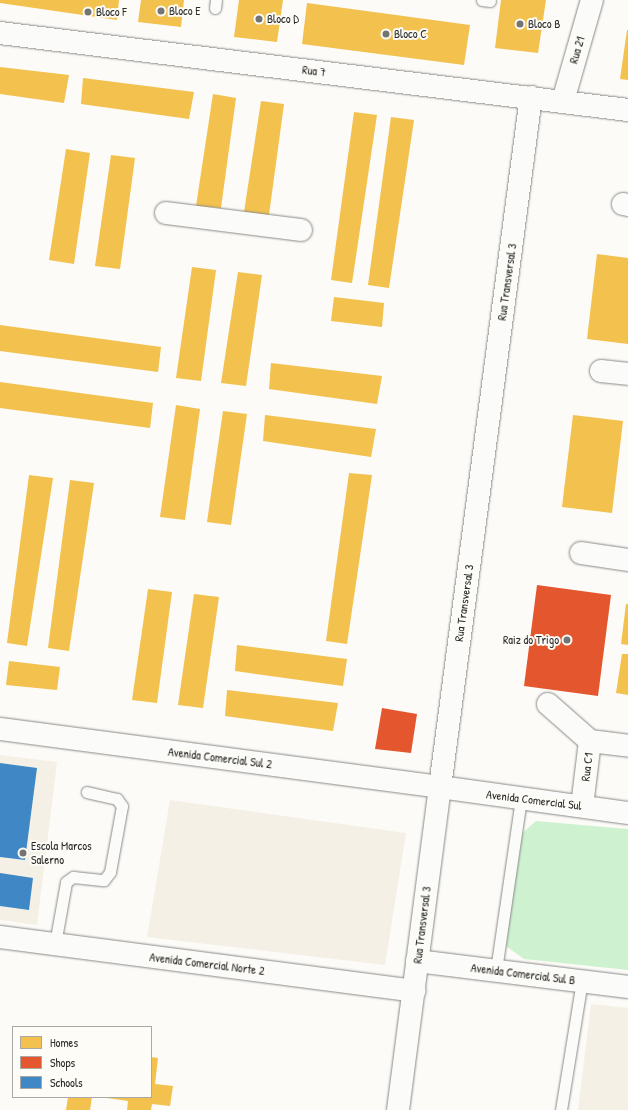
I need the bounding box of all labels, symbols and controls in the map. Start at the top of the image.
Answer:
place label: Bloco E [169,4,201,18]
place label: Bloco F [96,5,127,19]
marker: Bloco E [156,6,166,16]
marker: Bloco F [83,7,93,17]
place label: Bloco D [267,12,299,26]
marker: Bloco D [254,14,264,24]
place label: Bloco B [528,17,560,31]
marker: Bloco B [515,19,525,29]
place label: Bloco C [394,27,427,41]
marker: Bloco C [381,29,391,39]
street label: Rua 21 [566,35,588,65]
street label: Rua 7 [301,62,327,80]
street label: Rua Transversal 3 [494,243,520,321]
street label: Rua Transversal 3 [451,564,477,642]
place label: Raiz do Trigo [503,633,559,647]
marker: Raiz do Trigo [562,635,572,645]
street label: Avenida Comercial Sul 2 [167,744,273,772]
street label: Rua C1 [578,752,596,782]
street label: Avenida Comercial Sul [485,787,583,813]
place label: Escola Marcos Salerno [31,839,92,867]
marker: Escola Marcos Salerno [18,848,28,858]
street label: Rua Transversal 3 [410,886,434,964]
street label: Avenida Comercial Norte 2 [149,950,265,978]
street label: Avenida Comercial Sul B [470,960,576,988]
legend [12,1026,152,1098]
text: Homes [50,1034,78,1051]
text: Shops [50,1054,75,1071]
text: Schools [50,1074,83,1091]

